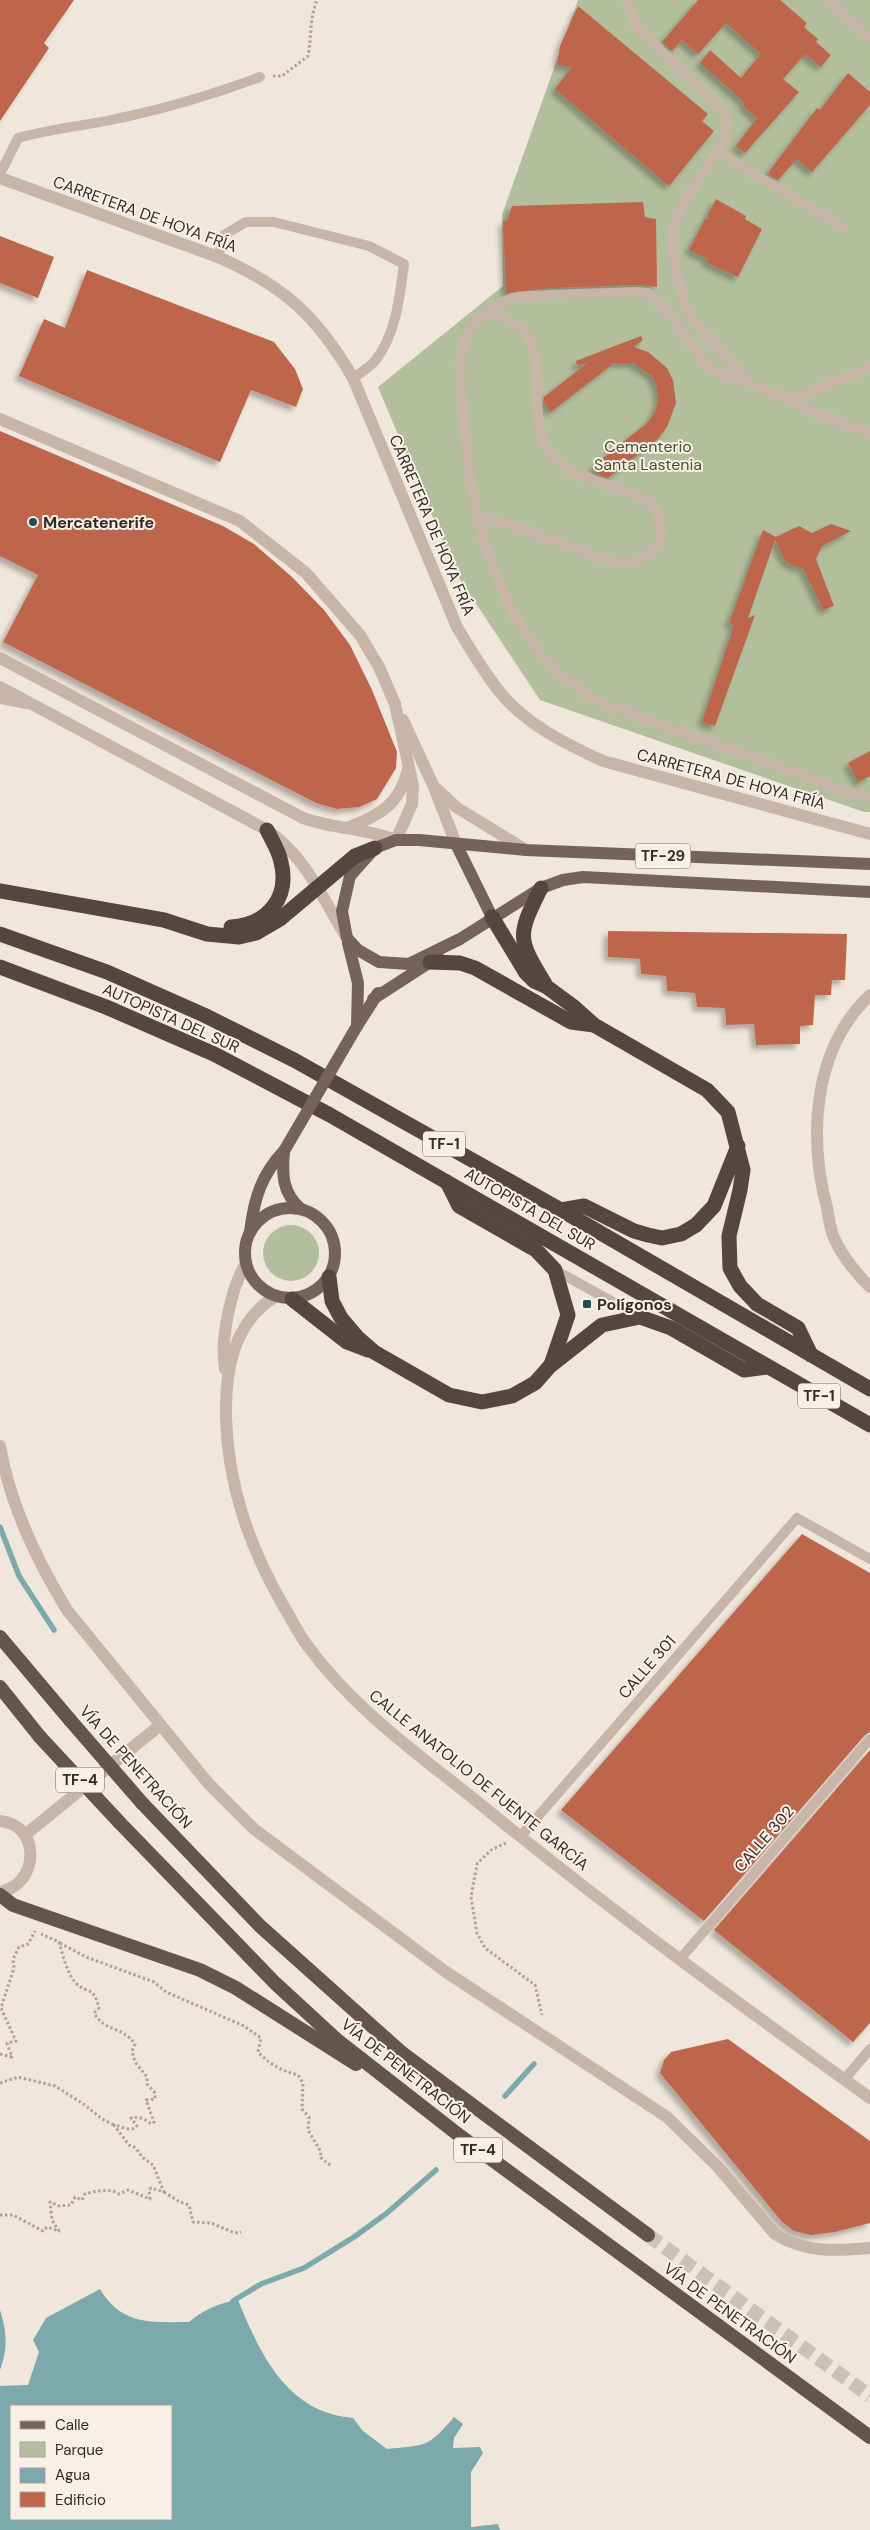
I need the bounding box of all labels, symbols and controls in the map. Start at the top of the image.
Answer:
street label: CARRETERA DE HOYA FRÍA [50,171,240,257]
street label: CARRETERA DE HOYA FRÍA [384,431,480,619]
park label: Cementerio Santa Lastenia [594,436,702,475]
place label: Mercatenerife [43,512,154,533]
marker: Mercatenerife [27,516,39,528]
street label: CARRETERA DE HOYA FRÍA [634,744,828,814]
road number: TF-29 [636,844,690,868]
street label: AUTOPISTA DEL SUR [99,978,243,1058]
road number: TF-1 [423,1132,465,1156]
street label: AUTOPISTA DEL SUR [461,1163,599,1255]
place label: Polígonos [597,1294,672,1315]
marker: Polígonos [581,1298,593,1310]
road number: TF-1 [798,1384,840,1408]
street label: CALLE 301 [614,1631,680,1703]
street label: CALLE ANATOLIO DE FUENTE GARCÍA [365,1685,593,1875]
street label: VÍA DE PENETRACIÓN [75,1701,197,1833]
road number: TF-4 [56,1768,104,1792]
street label: CALLE 302 [729,1801,799,1877]
street label: VÍA DE PENETRACIÓN [337,2014,475,2128]
road number: TF-4 [454,2138,502,2162]
street label: VÍA DE PENETRACIÓN [659,2258,801,2368]
legend [10,2405,172,2520]
text: Calle [55,2415,89,2435]
text: Parque [55,2440,103,2460]
text: Agua [55,2465,90,2485]
text: Edificio [55,2490,106,2510]

